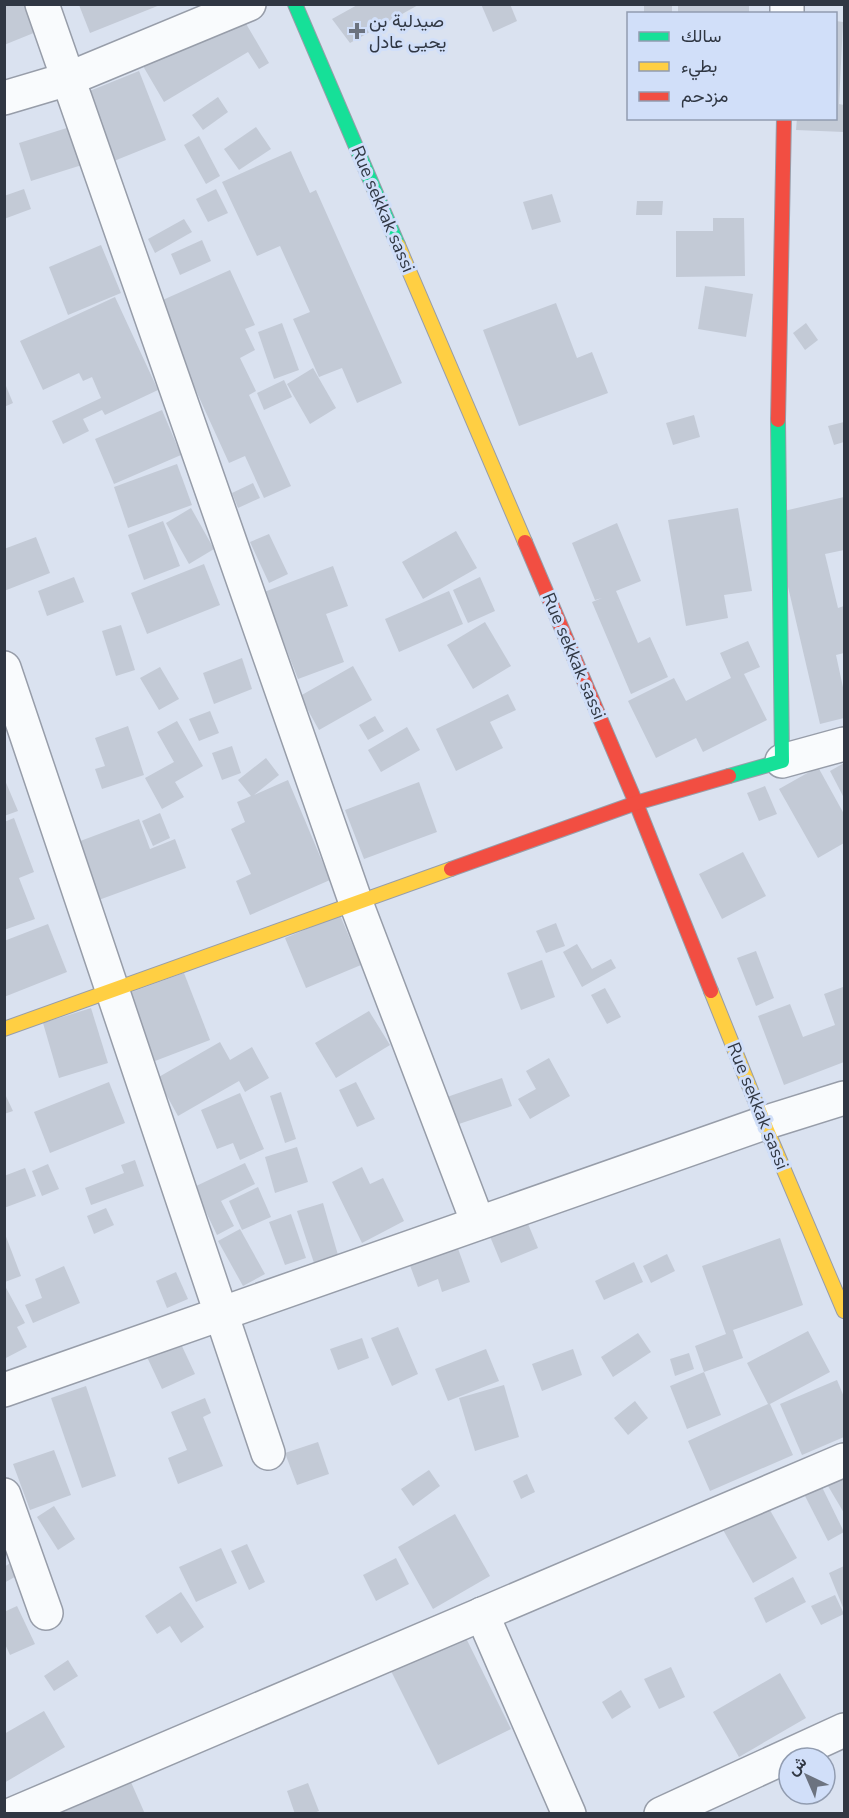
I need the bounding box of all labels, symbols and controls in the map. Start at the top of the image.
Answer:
place label: صيدلية بن يحيى عادل [369,9,446,54]
legend [627,12,837,120]
marker: صيدلية بن يحيى عادل [350,24,364,38]
text: سالك [681,24,721,48]
text: بطيء [681,54,717,81]
text: مزدحم [681,84,728,108]
street label: Rue sekkak sassi [346,142,420,276]
street label: Rue sekkak sassi [537,589,611,723]
street label: Rue sekkak sassi [722,1039,794,1173]
north arrow [777,1746,837,1806]
text: ش [783,1751,812,1781]

